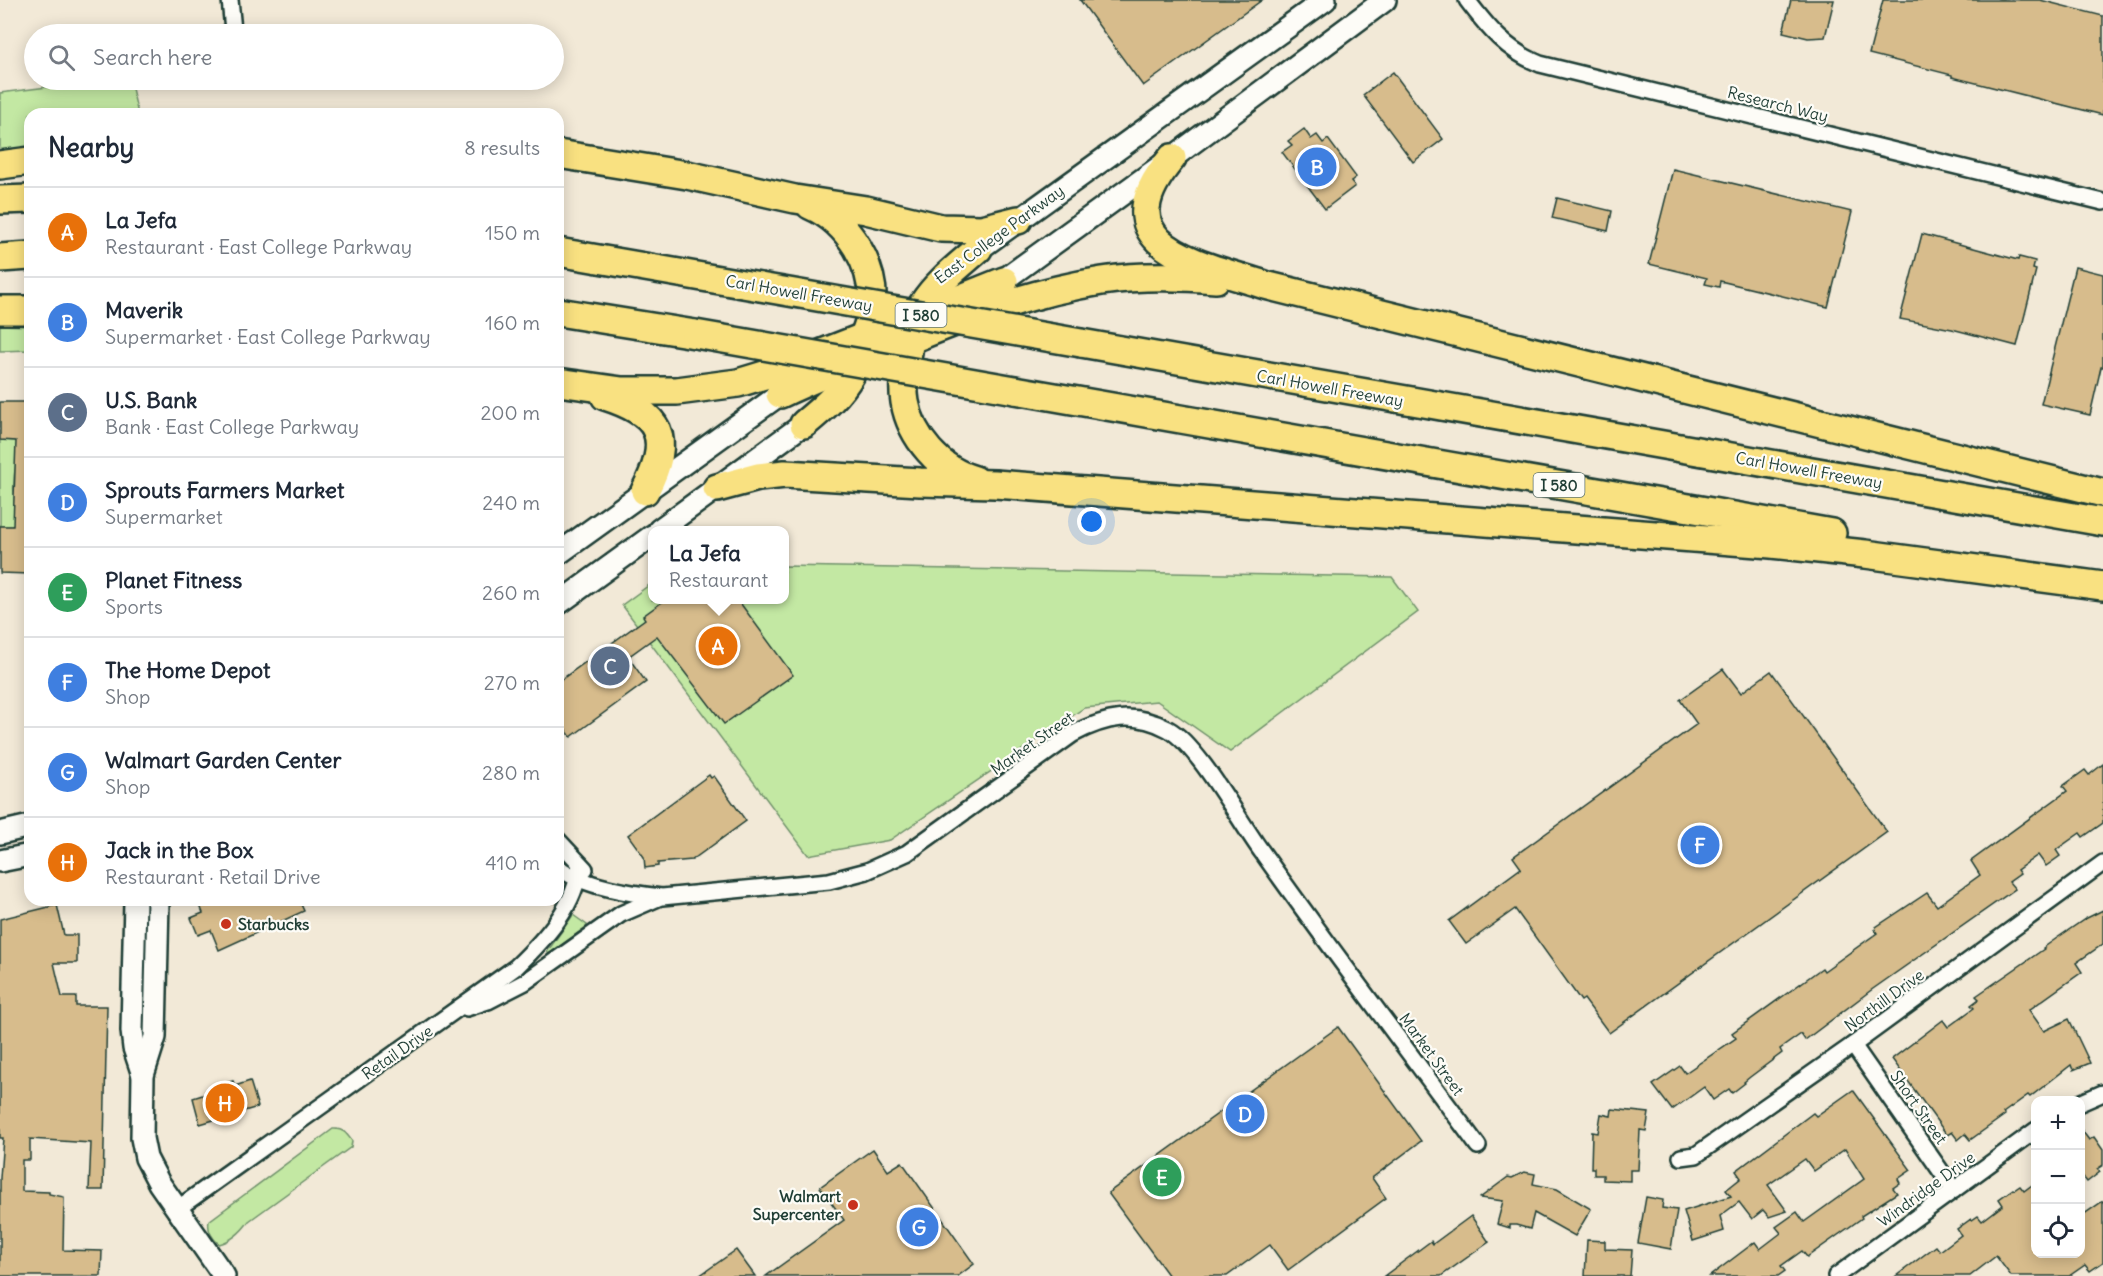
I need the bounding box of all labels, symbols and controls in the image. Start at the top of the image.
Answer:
search box [24,24,564,90]
icon: search [45,41,78,74]
text: Search here [93,43,212,71]
street label: Research Way [1725,82,1831,126]
text: Nearby [48,131,134,164]
text: 8 results [464,135,540,160]
pin: B [1298,144,1336,190]
street label: East College Parkway [930,180,1068,288]
text: La Jefa [105,206,177,234]
text: A [61,220,74,245]
text: 150 m [485,220,540,245]
text: Restaurant · East College Parkway [105,234,412,259]
street label: Carl Howell Freeway [724,270,874,316]
text: Maverik [105,296,183,324]
road number: I 580 [896,303,946,327]
text: B [61,310,74,335]
text: 160 m [485,310,540,335]
text: Supermarket · East College Parkway [105,324,431,349]
street label: Carl Howell Freeway [1255,365,1405,411]
text: U.S. Bank [105,386,197,414]
text: C [61,400,74,425]
text: 200 m [480,400,540,425]
text: Bank · East College Parkway [105,414,359,439]
street label: Carl Howell Freeway [1734,447,1884,493]
road number: I 580 [1534,473,1584,497]
text: Sprouts Farmers Market [105,476,344,504]
text: D [60,490,75,515]
text: 240 m [482,490,540,515]
text: Supermarket [105,504,223,529]
your location [1077,507,1106,536]
popup [648,526,789,604]
text: La Jefa [669,539,741,567]
text: Planet Fitness [105,566,242,594]
text: Restaurant [669,567,768,592]
text: E [62,580,73,605]
text: 260 m [482,580,540,605]
text: Sports [105,594,163,619]
pin: A [698,624,738,668]
pin: C [590,644,630,688]
text: The Home Depot [105,656,270,684]
text: F [62,670,73,695]
text: 270 m [484,670,540,695]
text: Shop [105,684,150,709]
street label: Market Street [986,707,1078,779]
text: Walmart Garden Center [105,746,341,774]
text: G [60,760,75,785]
text: 280 m [482,760,540,785]
text: Shop [105,774,150,799]
pin: F [1680,822,1720,868]
text: Jack in the Box [105,836,254,864]
text: H [60,850,75,875]
text: 410 m [485,850,540,875]
text: Restaurant · Retail Drive [105,864,321,889]
place label: Starbucks [238,914,309,934]
marker: Starbucks [219,917,233,931]
street label: Northill Drive [1840,964,1928,1036]
street label: Market Street [1395,1009,1469,1100]
street label: Retail Drive [358,1020,436,1084]
street label: Short Street [1886,1066,1952,1148]
pin: H [206,1080,244,1126]
pin: D [1226,1092,1264,1136]
map controls [2031,1096,2085,1258]
button: + [2031,1096,2085,1150]
street label: Windridge Drive [1873,1147,1979,1231]
button: − [2031,1150,2085,1204]
pin: E [1142,1154,1182,1200]
place label: Walmart Supercenter [753,1186,842,1225]
marker: Walmart Supercenter [846,1198,860,1212]
pin: G [900,1204,938,1250]
button: locate [2031,1204,2085,1258]

